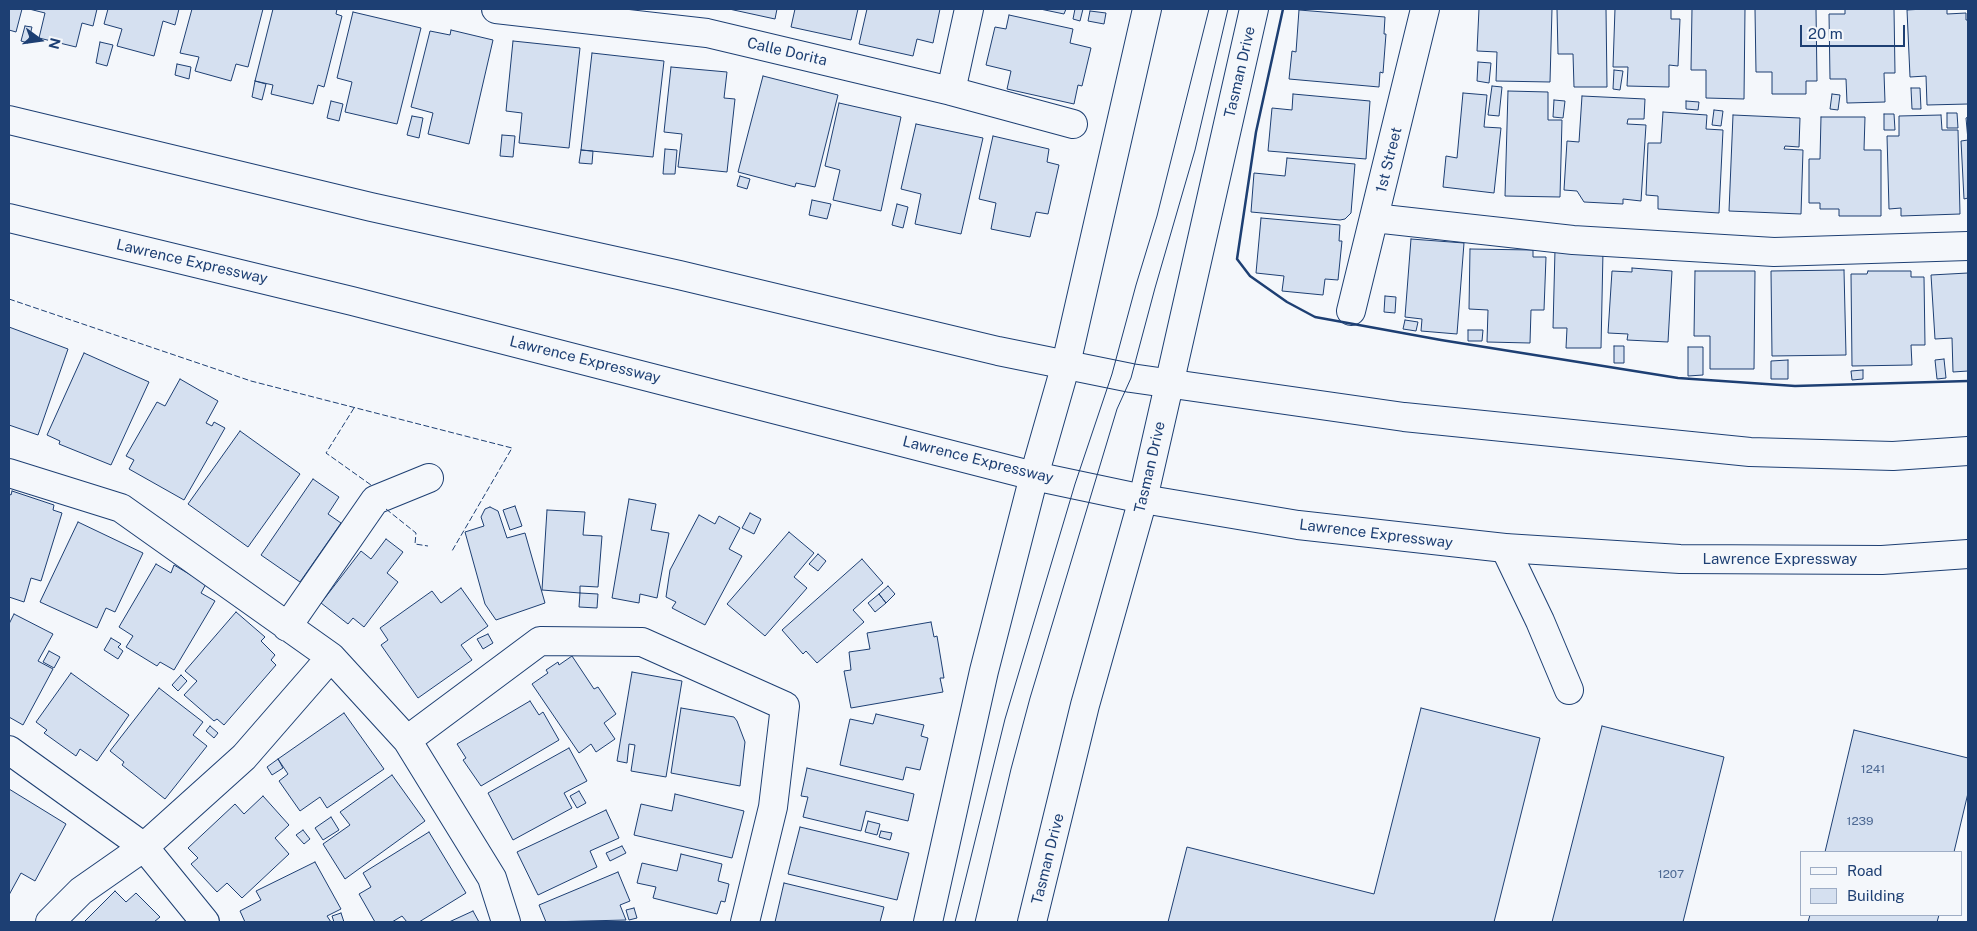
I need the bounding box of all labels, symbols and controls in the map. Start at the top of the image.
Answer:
north arrow [15,15,65,65]
scale bar [1802,15,1907,47]
street label: Tasman Drive [1221,25,1259,119]
text: 20 m [1808,25,1843,42]
street label: Calle Dorita [745,34,829,70]
text: N [45,36,64,51]
street label: 1st Street [1372,125,1406,195]
street label: Lawrence Expressway [115,236,269,288]
street label: Lawrence Expressway [508,333,662,387]
street label: Tasman Drive [1131,420,1169,514]
street label: Lawrence Expressway [901,433,1055,487]
street label: Lawrence Expressway [1298,516,1454,552]
street label: Lawrence Expressway [1703,550,1857,568]
house number: 1241 [1861,762,1885,776]
street label: Tasman Drive [1028,812,1068,906]
house number: 1239 [1846,814,1874,828]
legend [1800,851,1962,916]
text: Road [1847,862,1883,879]
house number: 1207 [1658,867,1684,881]
text: Building [1847,887,1905,904]

